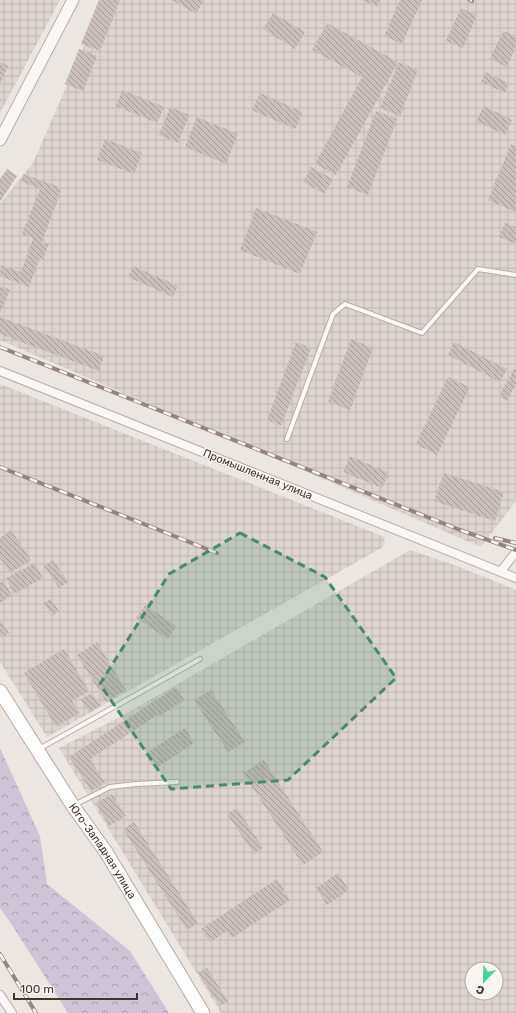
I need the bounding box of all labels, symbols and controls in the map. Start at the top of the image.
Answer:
street label: Промышленная улица [201,447,314,502]
street label: Юго-Западная улица [66,801,139,901]
north arrow [464,961,504,1001]
scale bar [14,975,137,1001]
text: 100 m [20,982,54,996]
text: С [474,982,486,997]

